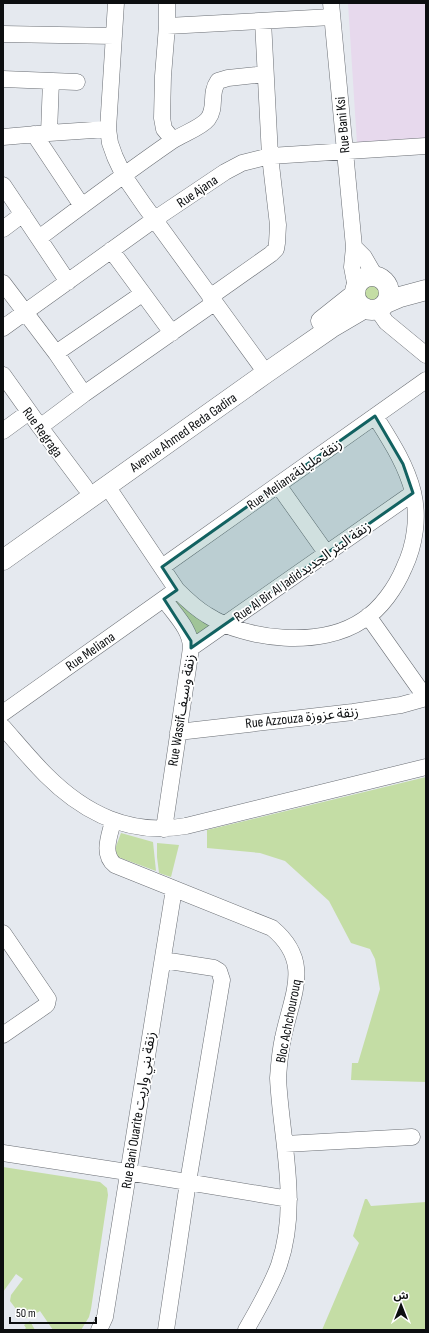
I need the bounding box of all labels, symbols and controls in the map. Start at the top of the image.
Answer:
street label: Rue Bani Ksi [332,96,353,154]
street label: Rue Ajana [174,172,221,211]
street label: Avenue Ahmed Reda Gadira [126,389,240,476]
street label: Rue Regraga [19,404,66,461]
street label: Rue Melianaزنقة مليانة [243,435,345,514]
street label: Rue Al Bir Al Jadidزنقة البئر الجديد [230,518,374,625]
street label: Rue Meliana [62,628,118,675]
street label: Rue Wassifزنقة وسيف [164,653,199,767]
street label: Rue Azzouza زنقة عزوزة [244,703,360,732]
street label: Bloc Achchourouq [272,978,305,1064]
street label: Rue Bani Ouarite زنقة بني واريت [118,1030,162,1190]
north arrow [381,1285,421,1325]
text: ش [393,1289,409,1302]
scale bar [10,1299,96,1325]
text: 50 m [16,1306,36,1321]

